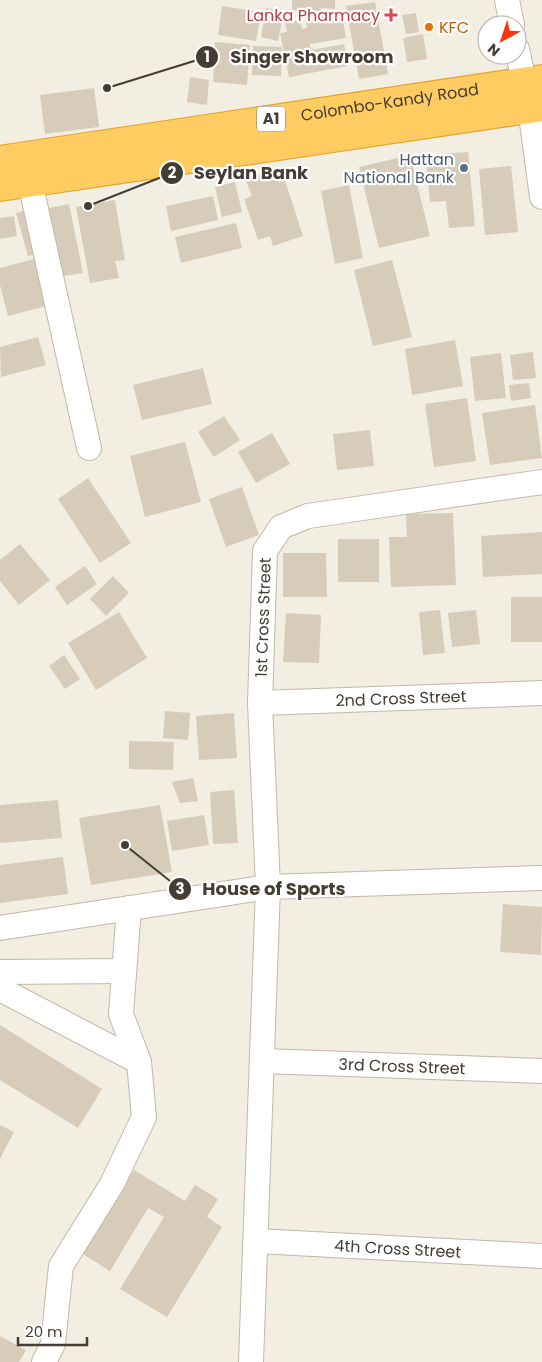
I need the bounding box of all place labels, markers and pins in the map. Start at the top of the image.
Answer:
place label: Lanka Pharmacy [246,4,380,27]
marker: Lanka Pharmacy [384,8,398,22]
place label: KFC [439,16,469,39]
marker: KFC [423,21,435,33]
callout: Singer Showroom [195,40,403,73]
place label: Hattan National Bank [344,148,455,189]
callout: Seylan Bank [159,156,318,189]
marker: Hattan National Bank [458,162,470,174]
callout: House of Sports [168,872,356,905]

